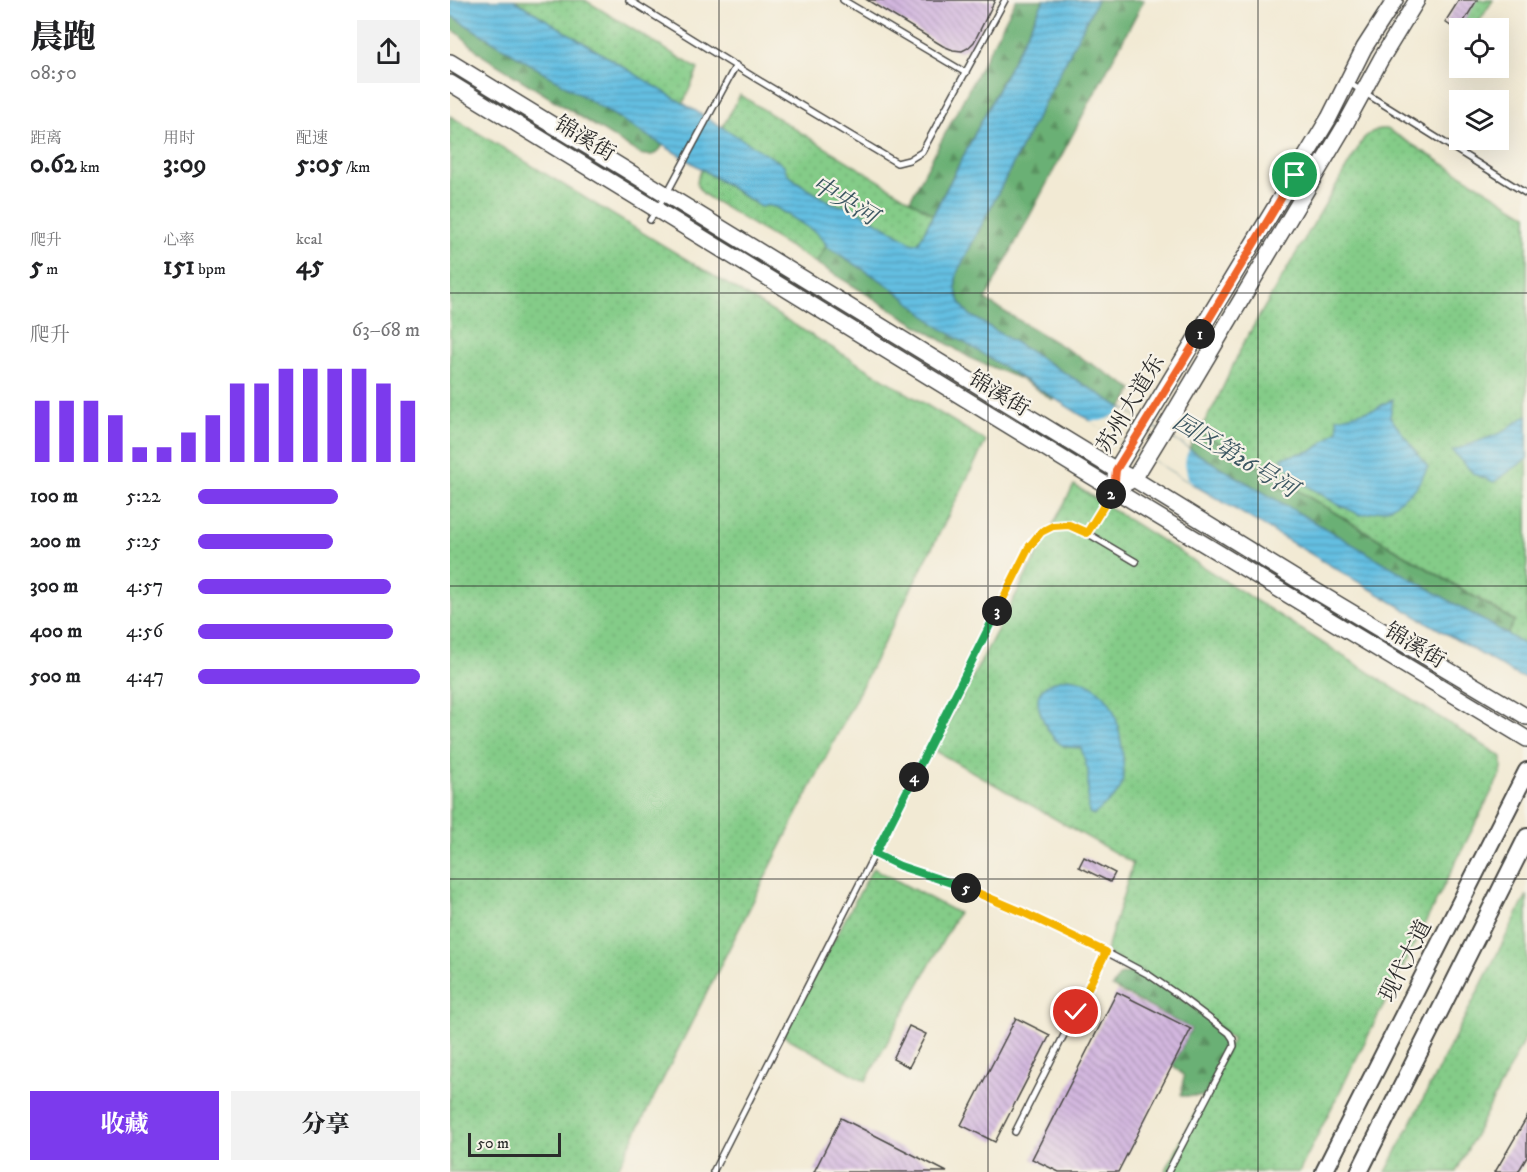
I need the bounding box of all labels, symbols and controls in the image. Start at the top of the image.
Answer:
text: 晨跑 [30,18,96,59]
map controls [1449,18,1509,150]
button: locate [1449,18,1509,78]
button: share [357,20,420,83]
text: 08:50 [30,61,77,86]
button: layers [1449,90,1509,150]
street label: 锦溪街 [550,110,620,168]
text: 距离 [30,128,62,148]
text: 用时 [163,128,195,148]
text: 配速 [296,128,328,148]
text: 0.62 [30,148,76,181]
text: 3:09 [163,148,206,181]
text: 5:05 [296,148,343,181]
pin [1269,149,1320,200]
text: km [76,157,100,177]
text: /km [343,157,370,177]
icon: arrive [1278,158,1311,191]
water label: 中央河 [805,170,886,234]
text: kcal [296,229,322,249]
text: 爬升 [30,230,62,250]
text: 心率 [163,230,195,250]
text: 45 [296,249,324,282]
text: 5 [30,250,43,283]
text: 151 [163,250,195,283]
text: m [43,259,58,279]
text: bpm [195,259,226,279]
text: 63–68 m [352,318,420,343]
pin: 1 [1185,319,1215,349]
text: 爬升 [30,323,70,348]
text: 1 [1197,324,1203,344]
street label: 苏州大道东 [1091,350,1171,458]
street label: 锦溪街 [964,365,1034,423]
water label: 园区第26号河 [1167,407,1306,507]
pin: 2 [1096,479,1126,509]
text: 100 m [30,484,78,509]
text: 5:22 [126,484,161,509]
text: 2 [1107,484,1115,504]
text: 200 m [30,529,81,554]
text: 5:25 [126,529,161,554]
text: 300 m [30,574,78,599]
text: 4:57 [126,574,163,599]
pin: 3 [982,596,1012,626]
text: 3 [994,601,1000,621]
street label: 锦溪街 [1380,617,1450,675]
text: 400 m [30,619,82,644]
text: 4:56 [126,619,163,644]
text: 500 m [30,664,81,689]
text: 4:47 [126,664,164,689]
pin: 4 [899,762,929,792]
text: 4 [909,767,919,787]
pin: 5 [951,873,981,903]
text: 5 [962,878,970,898]
street label: 现代大道 [1374,916,1438,1006]
pin [1050,986,1101,1037]
icon: check [1059,995,1092,1028]
button: 收藏 [30,1091,219,1160]
button: 分享 [231,1091,420,1160]
scale bar [468,1130,561,1158]
text: 50 m [477,1133,509,1153]

